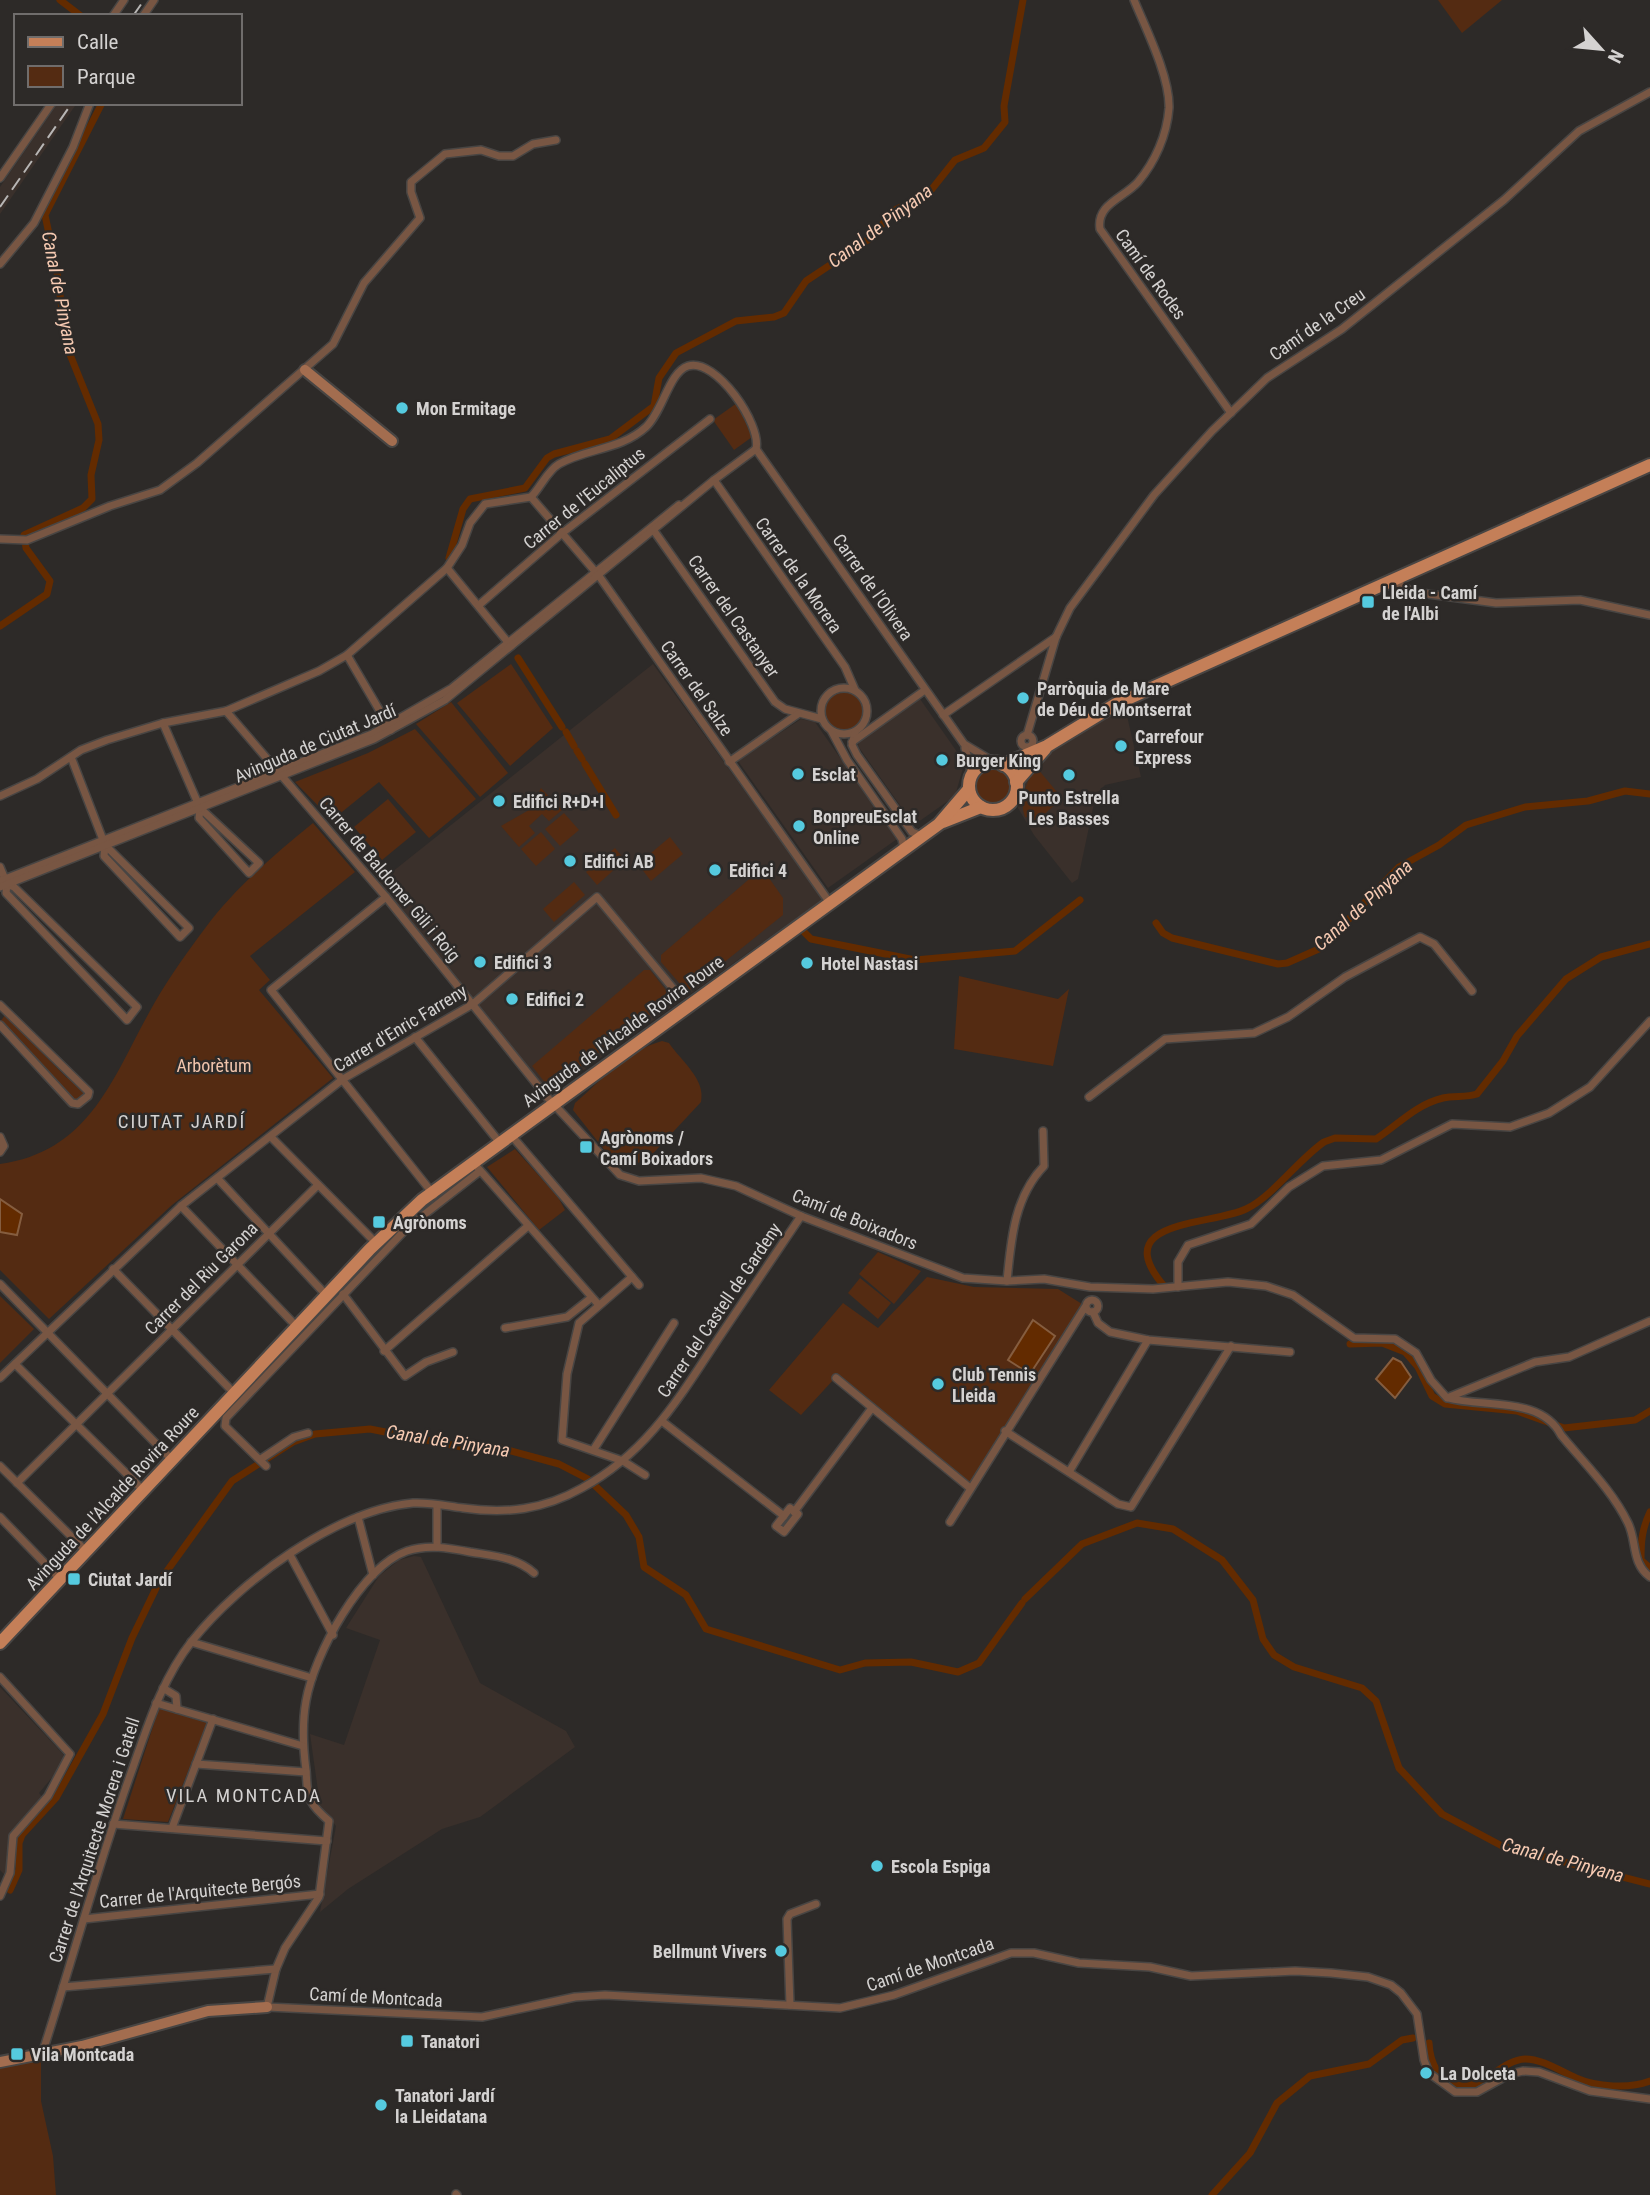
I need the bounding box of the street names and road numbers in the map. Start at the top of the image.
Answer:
street label: Camí de Rodes [1111,225,1191,323]
street label: Camí de la Creu [1265,283,1369,365]
street label: Carrer de l'Eucaliptus [519,443,649,553]
street label: Carrer de la Morera [751,513,847,637]
street label: Carrer de l'Olivera [828,530,918,644]
street label: Carrer del Castanyer [684,551,784,682]
street label: Carrer del Salze [656,636,738,740]
street label: Avinguda de Ciutat Jardí [231,699,400,787]
street label: Carrer de Baldomer Gili i Roig [315,792,465,966]
street label: Avinguda de l'Alcalde Rovira Roure [518,951,728,1111]
street label: Carrer d'Enric Farreny [329,980,471,1076]
street label: Camí de Boixadors [789,1184,921,1254]
street label: Carrer del Riu Garona [140,1217,262,1339]
street label: Carrer del Castell de Gardeny [653,1218,786,1401]
street label: Avinguda de l'Alcalde Rovira Roure [21,1402,203,1594]
street label: Carrer de l'Arquitecte Morera i Gatell [44,1715,144,1965]
street label: Carrer de l'Arquitecte Bergós [98,1870,302,1912]
street label: Camí de Montcada [864,1932,996,1996]
street label: Camí de Montcada [309,1983,443,2011]

